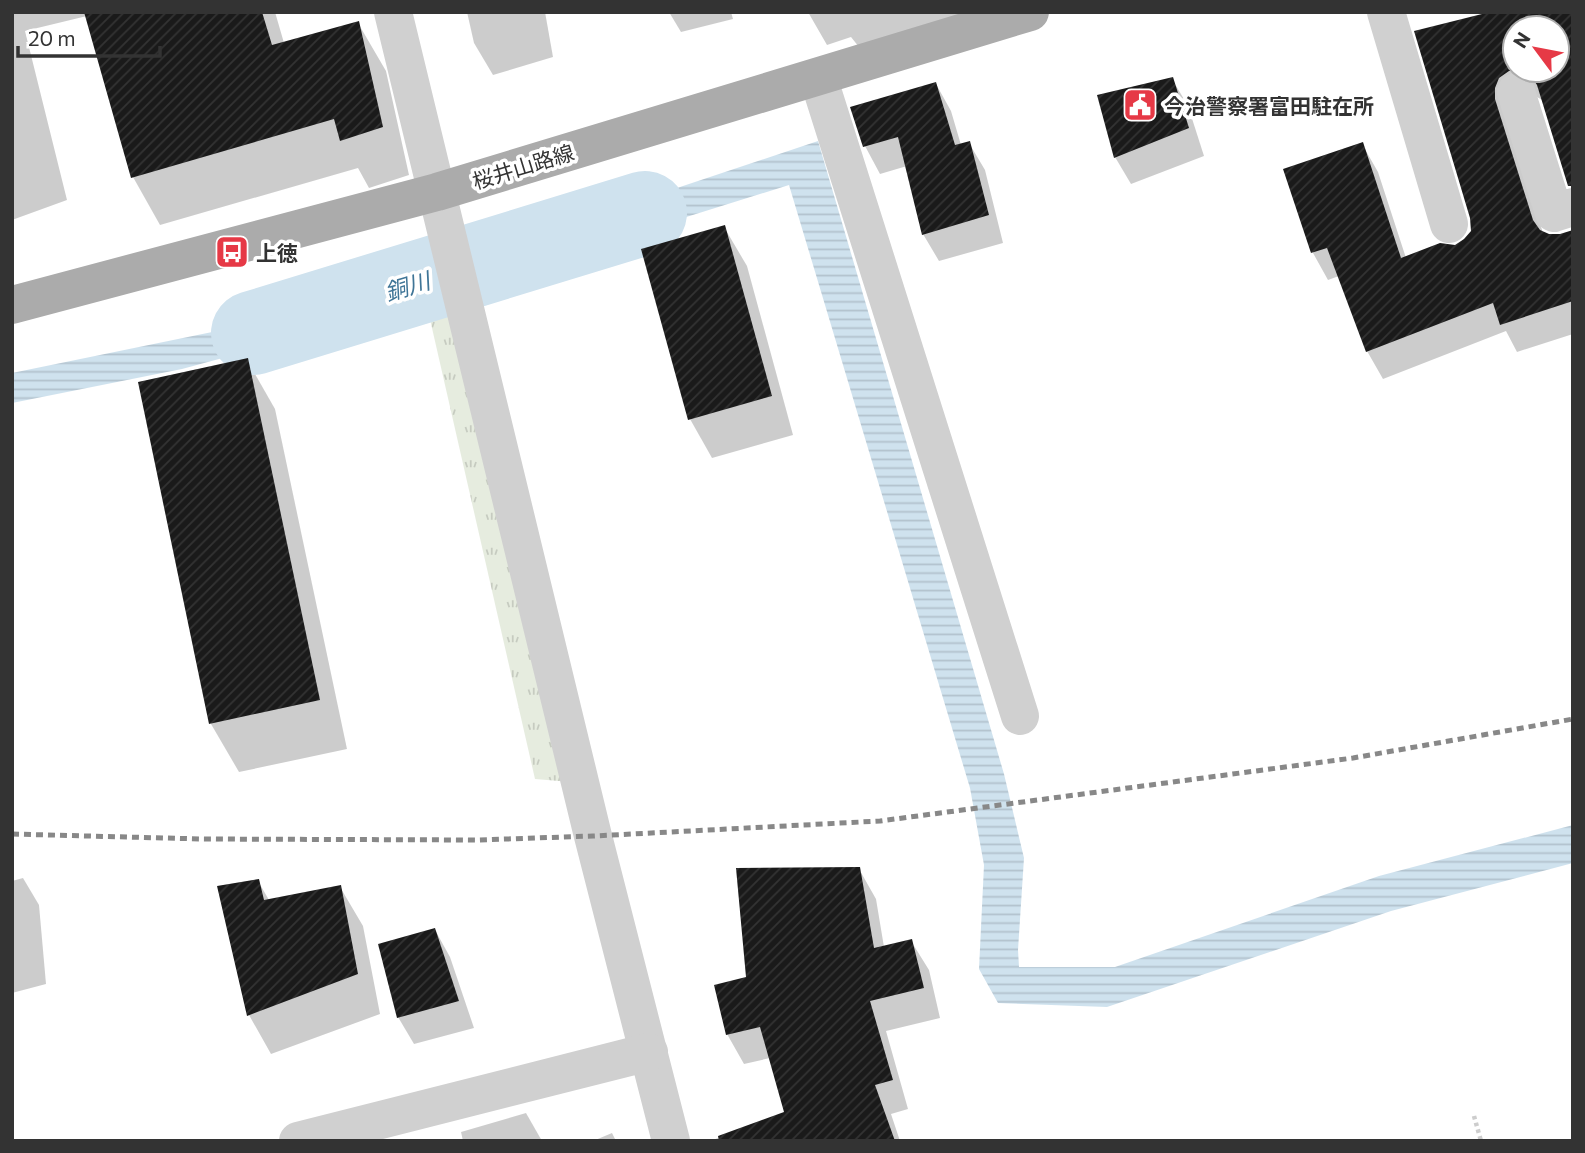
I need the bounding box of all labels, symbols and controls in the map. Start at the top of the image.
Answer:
scale bar [18,14,159,58]
north arrow [1501,14,1571,84]
text: 20 m [28,25,76,50]
text: N [1508,28,1535,52]
public building icon: 今治警察署富田駐在所 [1121,86,1159,124]
place label: 今治警察署富田駐在所 [1164,93,1374,118]
street label: 桜井山路線 [469,139,577,193]
bus stop icon: 上徳 [213,233,251,271]
place label: 上徳 [256,240,298,265]
water label: 銅川 [381,265,436,306]

